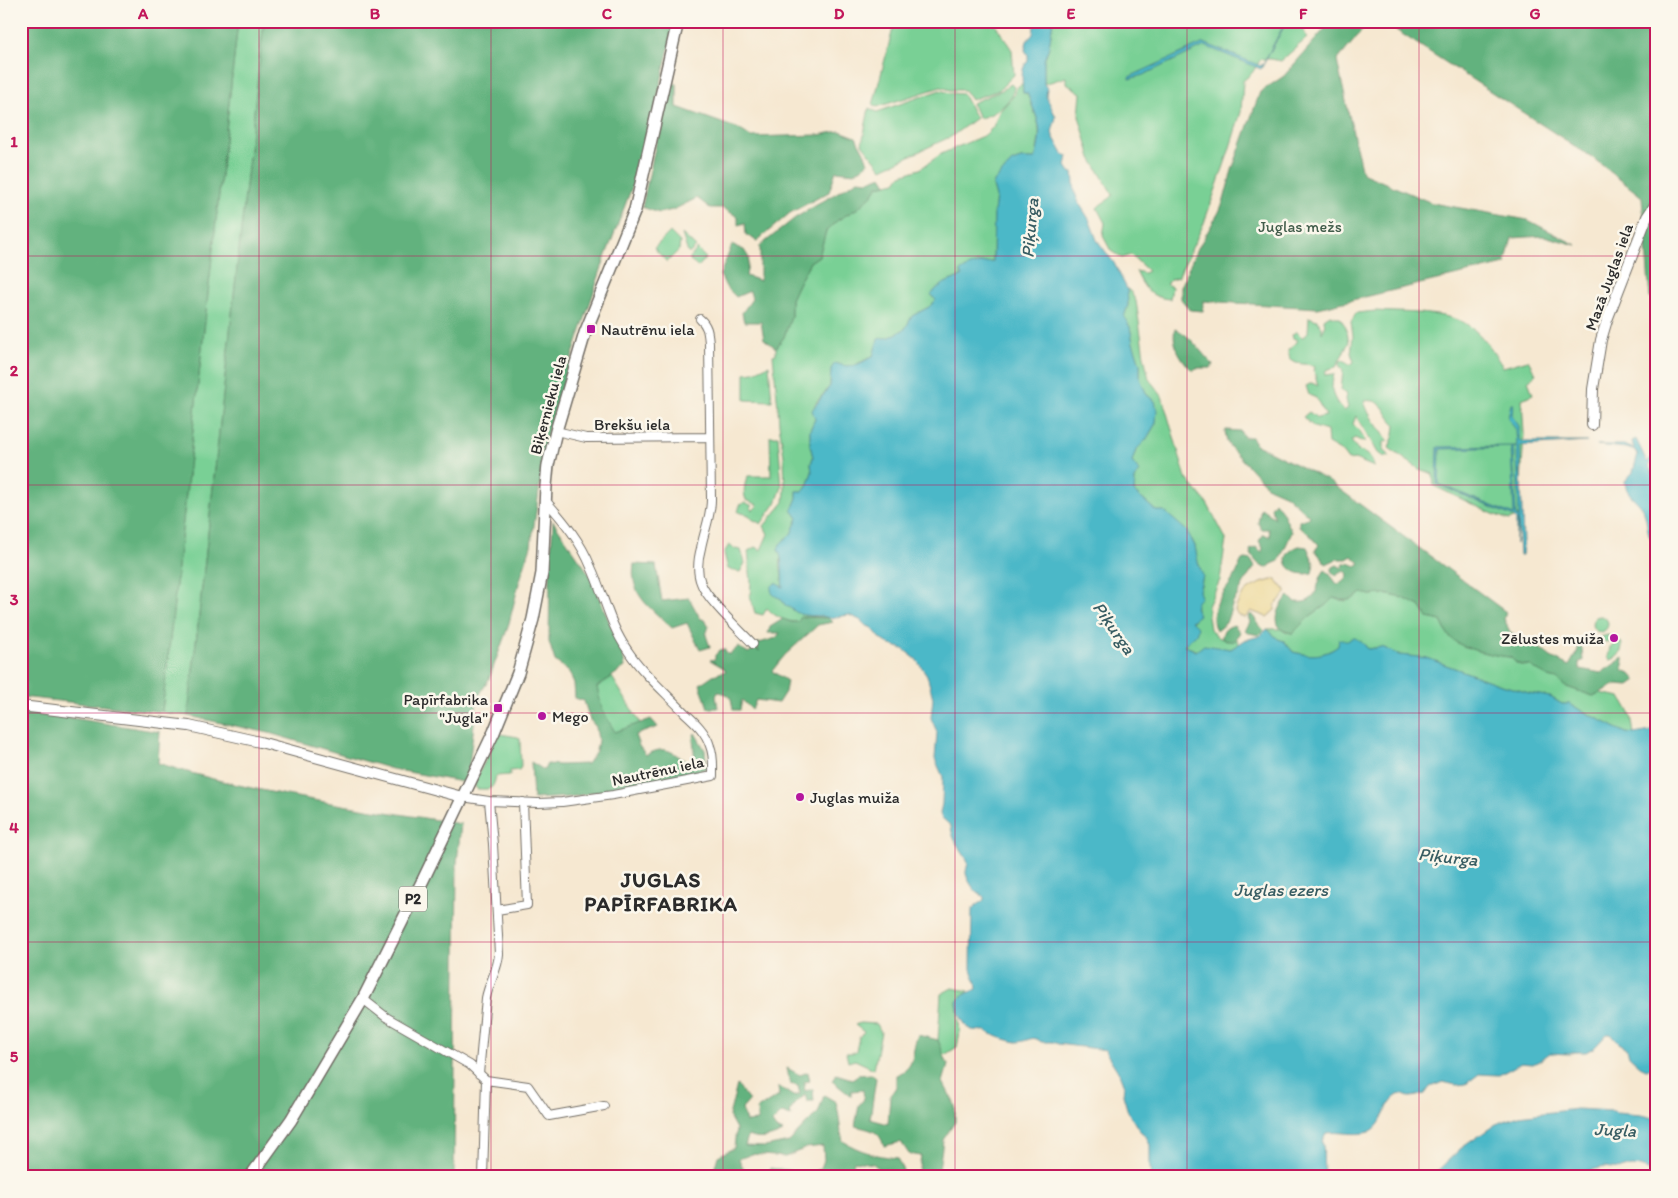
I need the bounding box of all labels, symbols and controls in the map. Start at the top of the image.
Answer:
text: A [137,4,149,23]
text: B [370,4,381,23]
text: C [602,4,613,23]
text: D [834,4,845,23]
text: E [1067,4,1076,23]
text: F [1299,4,1308,23]
text: G [1529,4,1541,23]
text: 1 [10,132,18,151]
water label: Piķurga [1016,197,1044,259]
park label: Juglas mežs [1258,217,1342,236]
street label: Mazā Juglas iela [1581,220,1637,333]
place label: Nautrēnu iela [601,320,695,339]
marker: Nautrēnu iela [585,323,597,335]
street label: Biķernieku iela [526,353,570,457]
text: 2 [10,361,19,380]
street label: Brekšu iela [594,415,670,434]
text: 3 [10,590,19,609]
water label: Piķurga [1088,597,1140,659]
place label: Zēlustes muiža [1501,629,1604,648]
marker: Zēlustes muiža [1608,632,1620,644]
place label: Papīrfabrika "Jugla" [403,690,489,727]
marker: Papīrfabrika "Jugla" [492,702,504,714]
place label: Mego [552,707,589,726]
marker: Mego [536,710,548,722]
street label: Nautrēnu iela [610,752,706,790]
place label: Juglas muiža [810,788,900,807]
marker: Juglas muiža [794,791,806,803]
text: 4 [9,818,19,837]
water label: Piķurga [1417,843,1479,871]
district label: JUGLAS PAPĪRFABRIKA [584,867,738,916]
water label: Juglas ezers [1234,879,1329,901]
road number: P2 [399,886,427,912]
text: 5 [10,1047,19,1066]
water label: Jugla [1594,1118,1638,1142]

